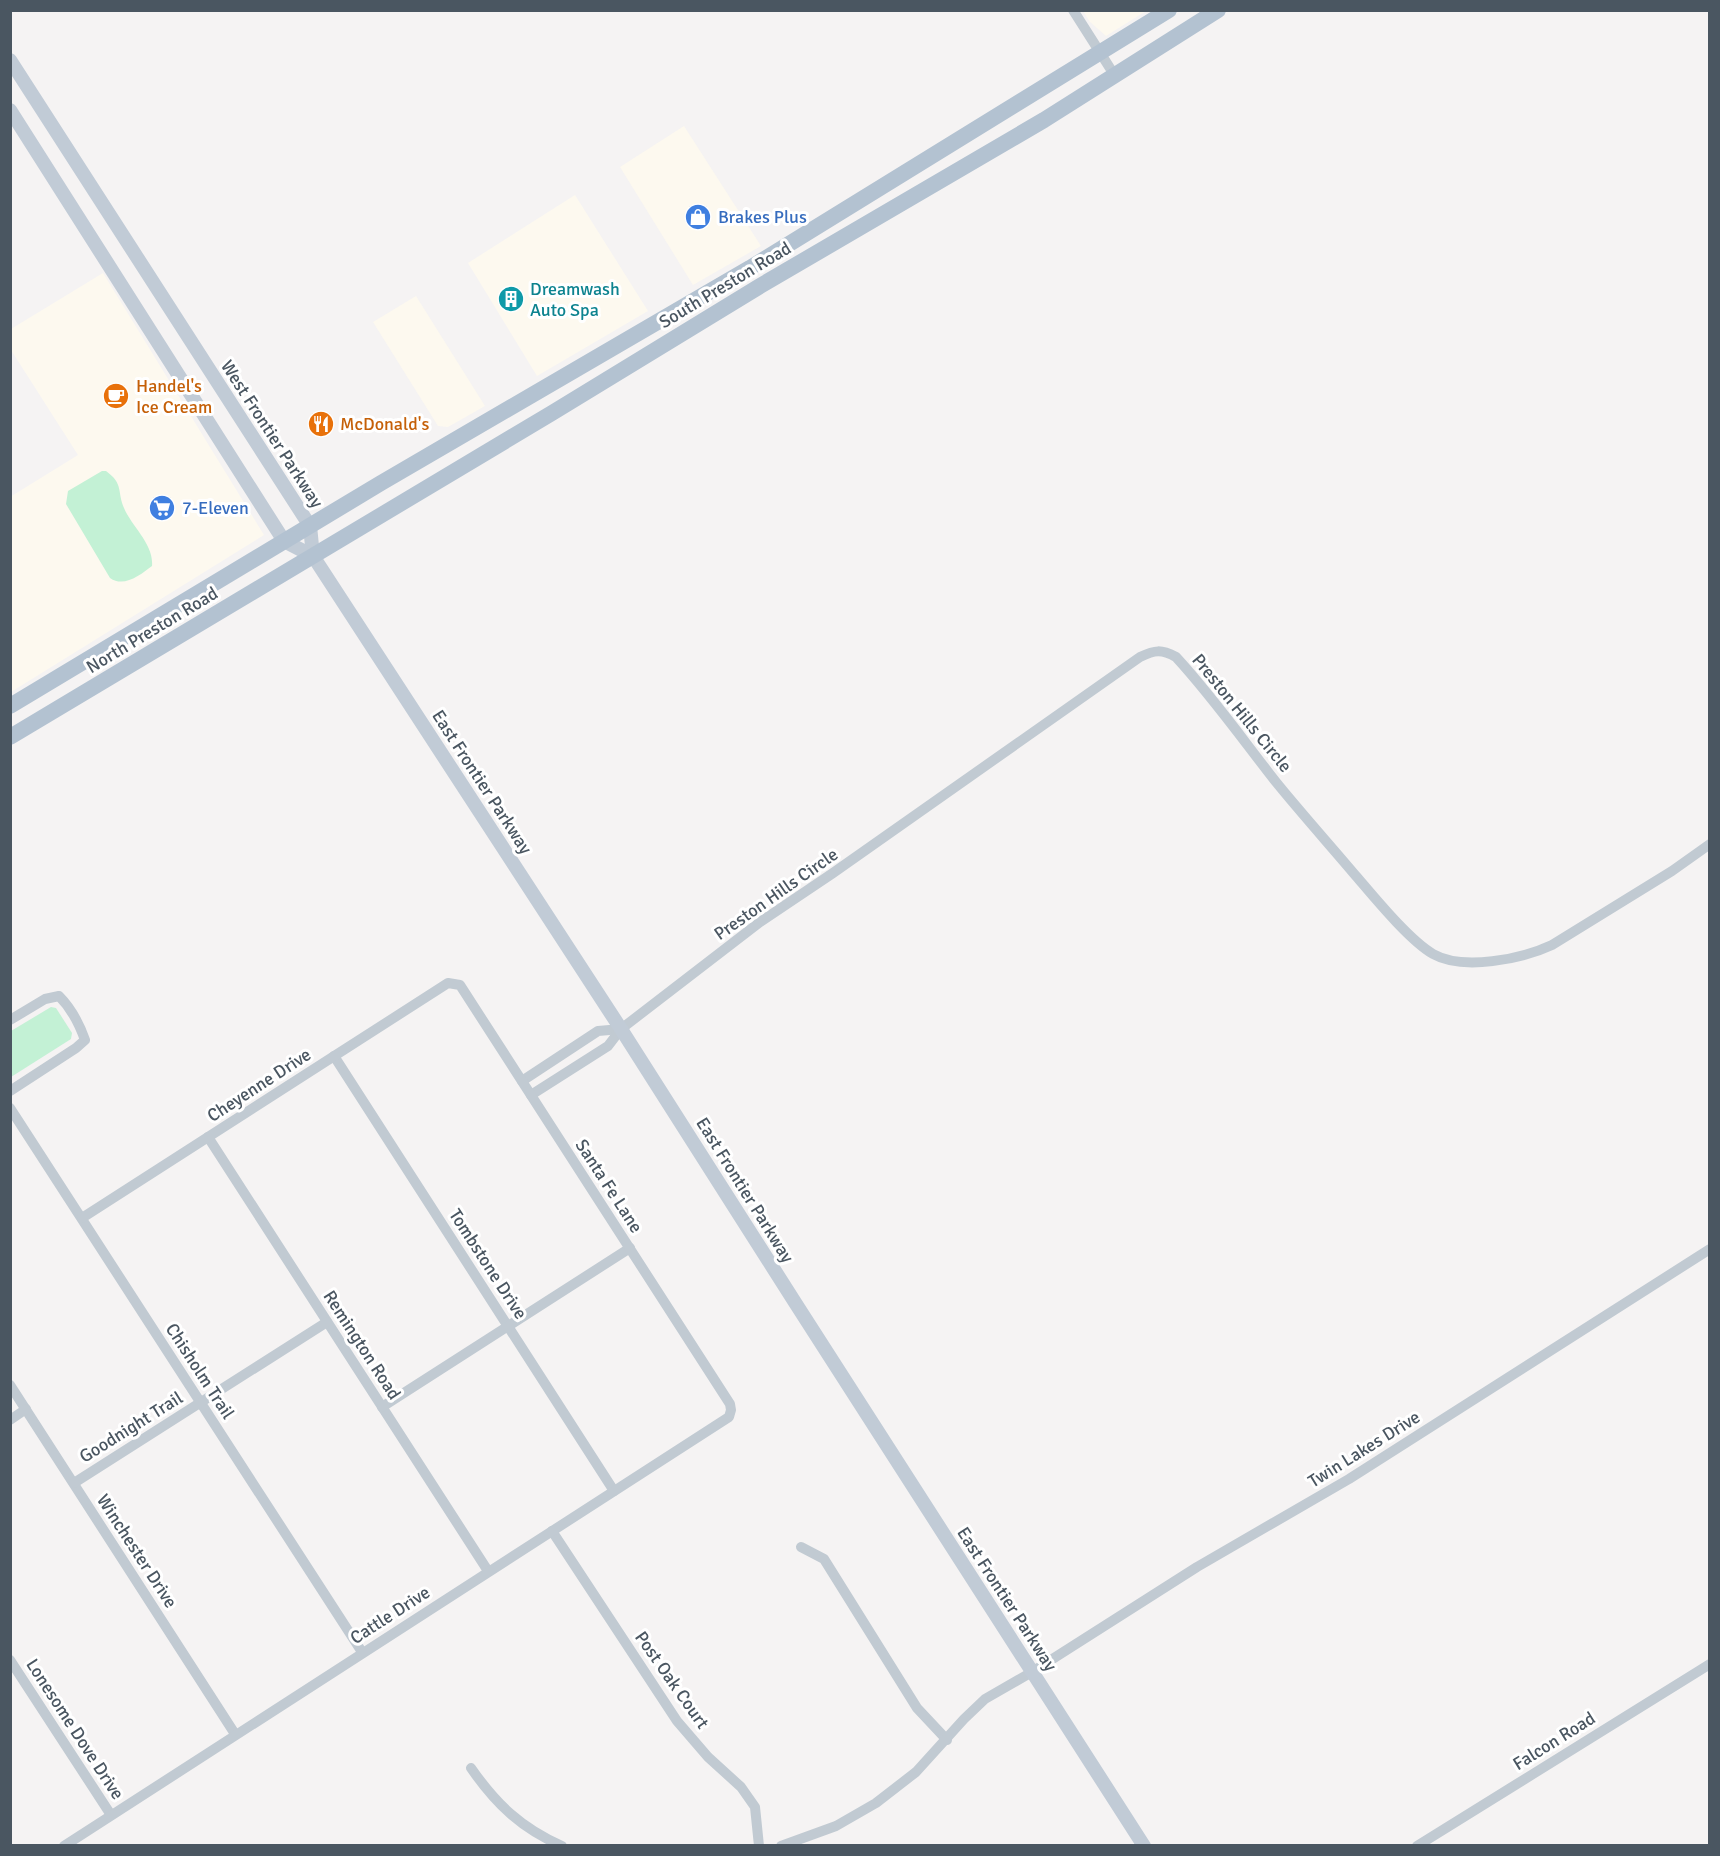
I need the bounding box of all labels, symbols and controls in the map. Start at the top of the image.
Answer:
shop icon: Brakes Plus [683,202,713,232]
place label: Brakes Plus [718,206,807,228]
street label: South Preston Road [655,237,795,333]
place label: Dreamwash Auto Spa [530,278,620,321]
building icon: Dreamwash Auto Spa [496,284,526,314]
street label: West Frontier Parkway [216,356,328,513]
place label: Handel's Ice Cream [136,375,212,418]
cafe icon: Handel's Ice Cream [101,381,131,411]
restaurant icon: McDonald's [306,409,336,439]
place label: McDonald's [340,413,429,435]
supermarket icon: 7-Eleven [147,493,177,523]
place label: 7-Eleven [182,497,249,519]
street label: North Preston Road [82,582,222,678]
street label: Preston Hills Circle [1187,649,1297,777]
street label: East Frontier Parkway [427,706,537,859]
street label: Preston Hills Circle [710,843,842,945]
street label: Cheyenne Drive [203,1043,315,1127]
street label: East Frontier Parkway [691,1113,799,1267]
street label: Santa Fe Lane [571,1135,647,1237]
street label: Tombstone Drive [444,1205,532,1323]
street label: Remington Road [318,1286,406,1404]
street label: Chisholm Trail [161,1319,239,1423]
street label: Goodnight Trail [75,1386,187,1468]
street label: Twin Lakes Drive [1304,1406,1424,1492]
street label: Winchester Drive [92,1490,182,1612]
street label: East Frontier Parkway [952,1523,1062,1676]
street label: Cattle Drive [346,1581,434,1649]
street label: Post Oak Court [630,1627,714,1733]
street label: Lonesome Dove Drive [21,1654,129,1804]
street label: Falcon Road [1509,1707,1599,1775]

